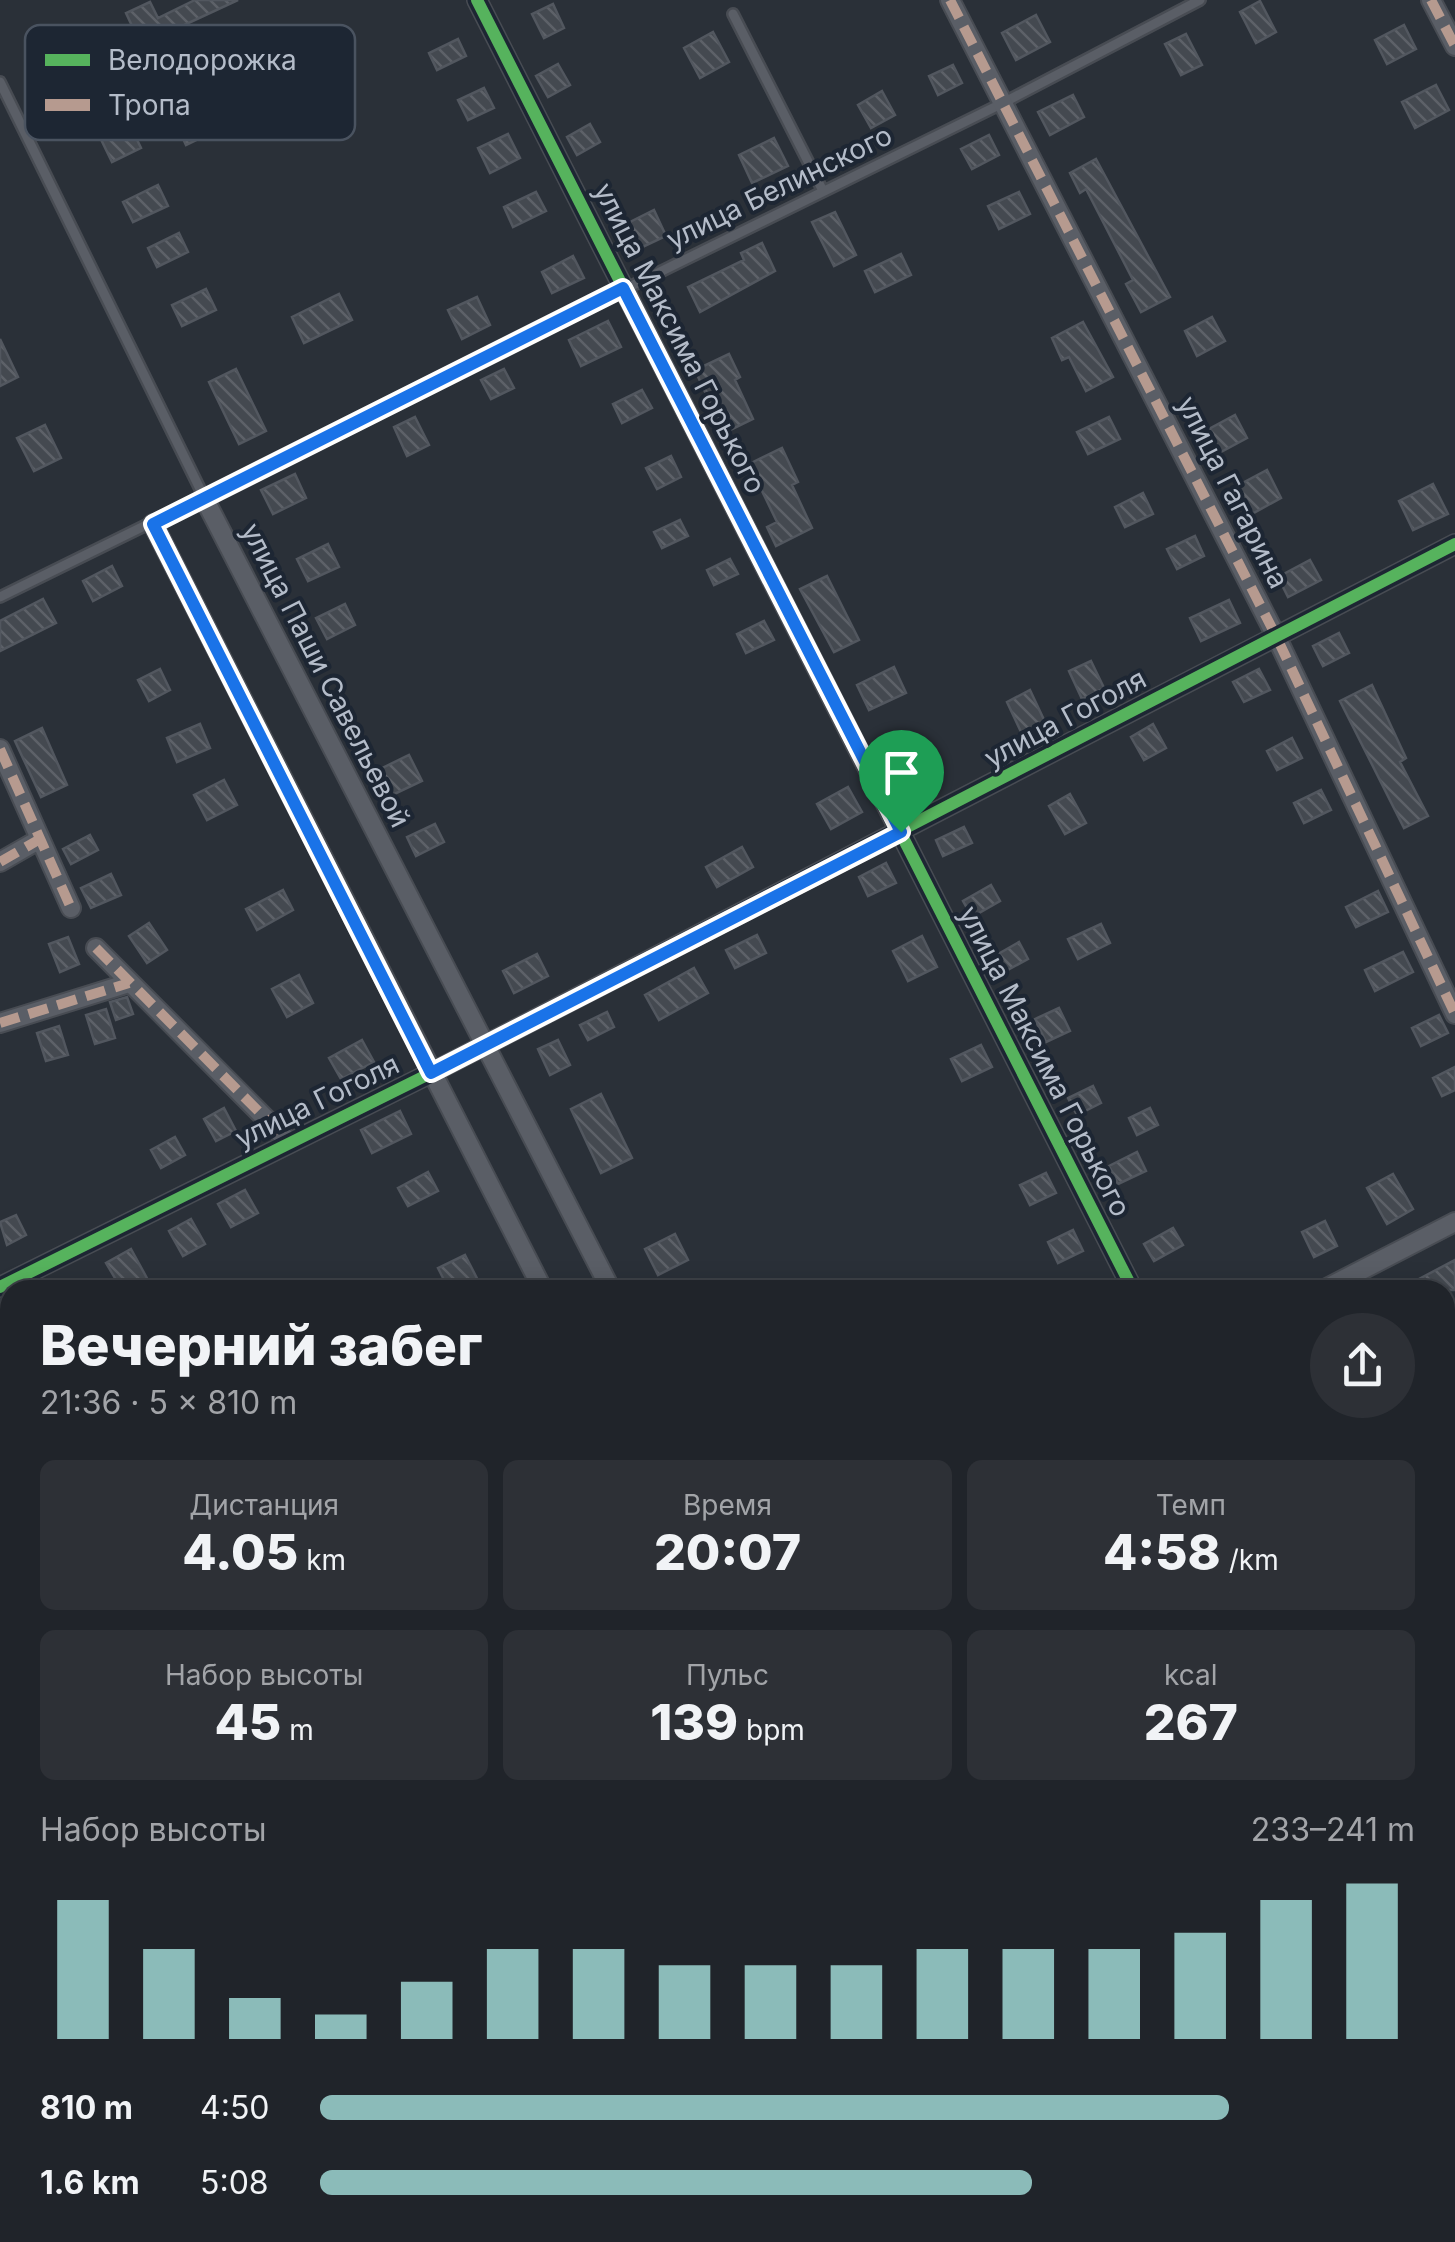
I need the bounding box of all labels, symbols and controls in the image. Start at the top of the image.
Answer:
legend [25,25,355,140]
text: Велодорожка [108,43,297,77]
text: Тропа [108,88,191,122]
street label: улица Белинского [661,118,897,256]
street label: улица Максима Горького [587,177,773,499]
street label: улица Гагарина [1170,390,1296,594]
street label: улица Паши Савельевой [234,517,418,833]
street label: улица Гоголя [978,661,1152,775]
pin [859,730,944,833]
icon: arrive [874,745,929,800]
street label: улица Максима Горького [952,900,1138,1222]
street label: улица Гоголя [229,1047,405,1155]
text: Вечерний забег [40,1312,482,1378]
button: share [1310,1313,1415,1418]
text: 21:36 · 5 × 810 m [40,1383,297,1422]
text: Дистанция [189,1488,339,1522]
text: Время [683,1488,772,1522]
text: Темп [1156,1488,1226,1522]
text: 4.05 [182,1522,298,1582]
text: 20:07 [654,1522,801,1582]
text: 4:58 [1103,1522,1221,1582]
text: km [298,1543,346,1577]
text: /km [1221,1543,1279,1577]
text: Набор высоты [165,1658,363,1692]
text: Пульс [686,1658,769,1692]
text: kcal [1164,1658,1218,1692]
text: 45 [214,1692,281,1752]
text: 139 [650,1692,738,1752]
text: 267 [1144,1692,1238,1752]
text: m [281,1713,314,1747]
text: bpm [738,1713,805,1747]
text: Набор высоты [40,1810,267,1849]
text: 233–241 m [1251,1810,1415,1849]
text: 810 m [40,2088,133,2127]
text: 4:50 [200,2088,270,2127]
text: 1.6 km [40,2163,140,2202]
text: 5:08 [200,2163,269,2202]

